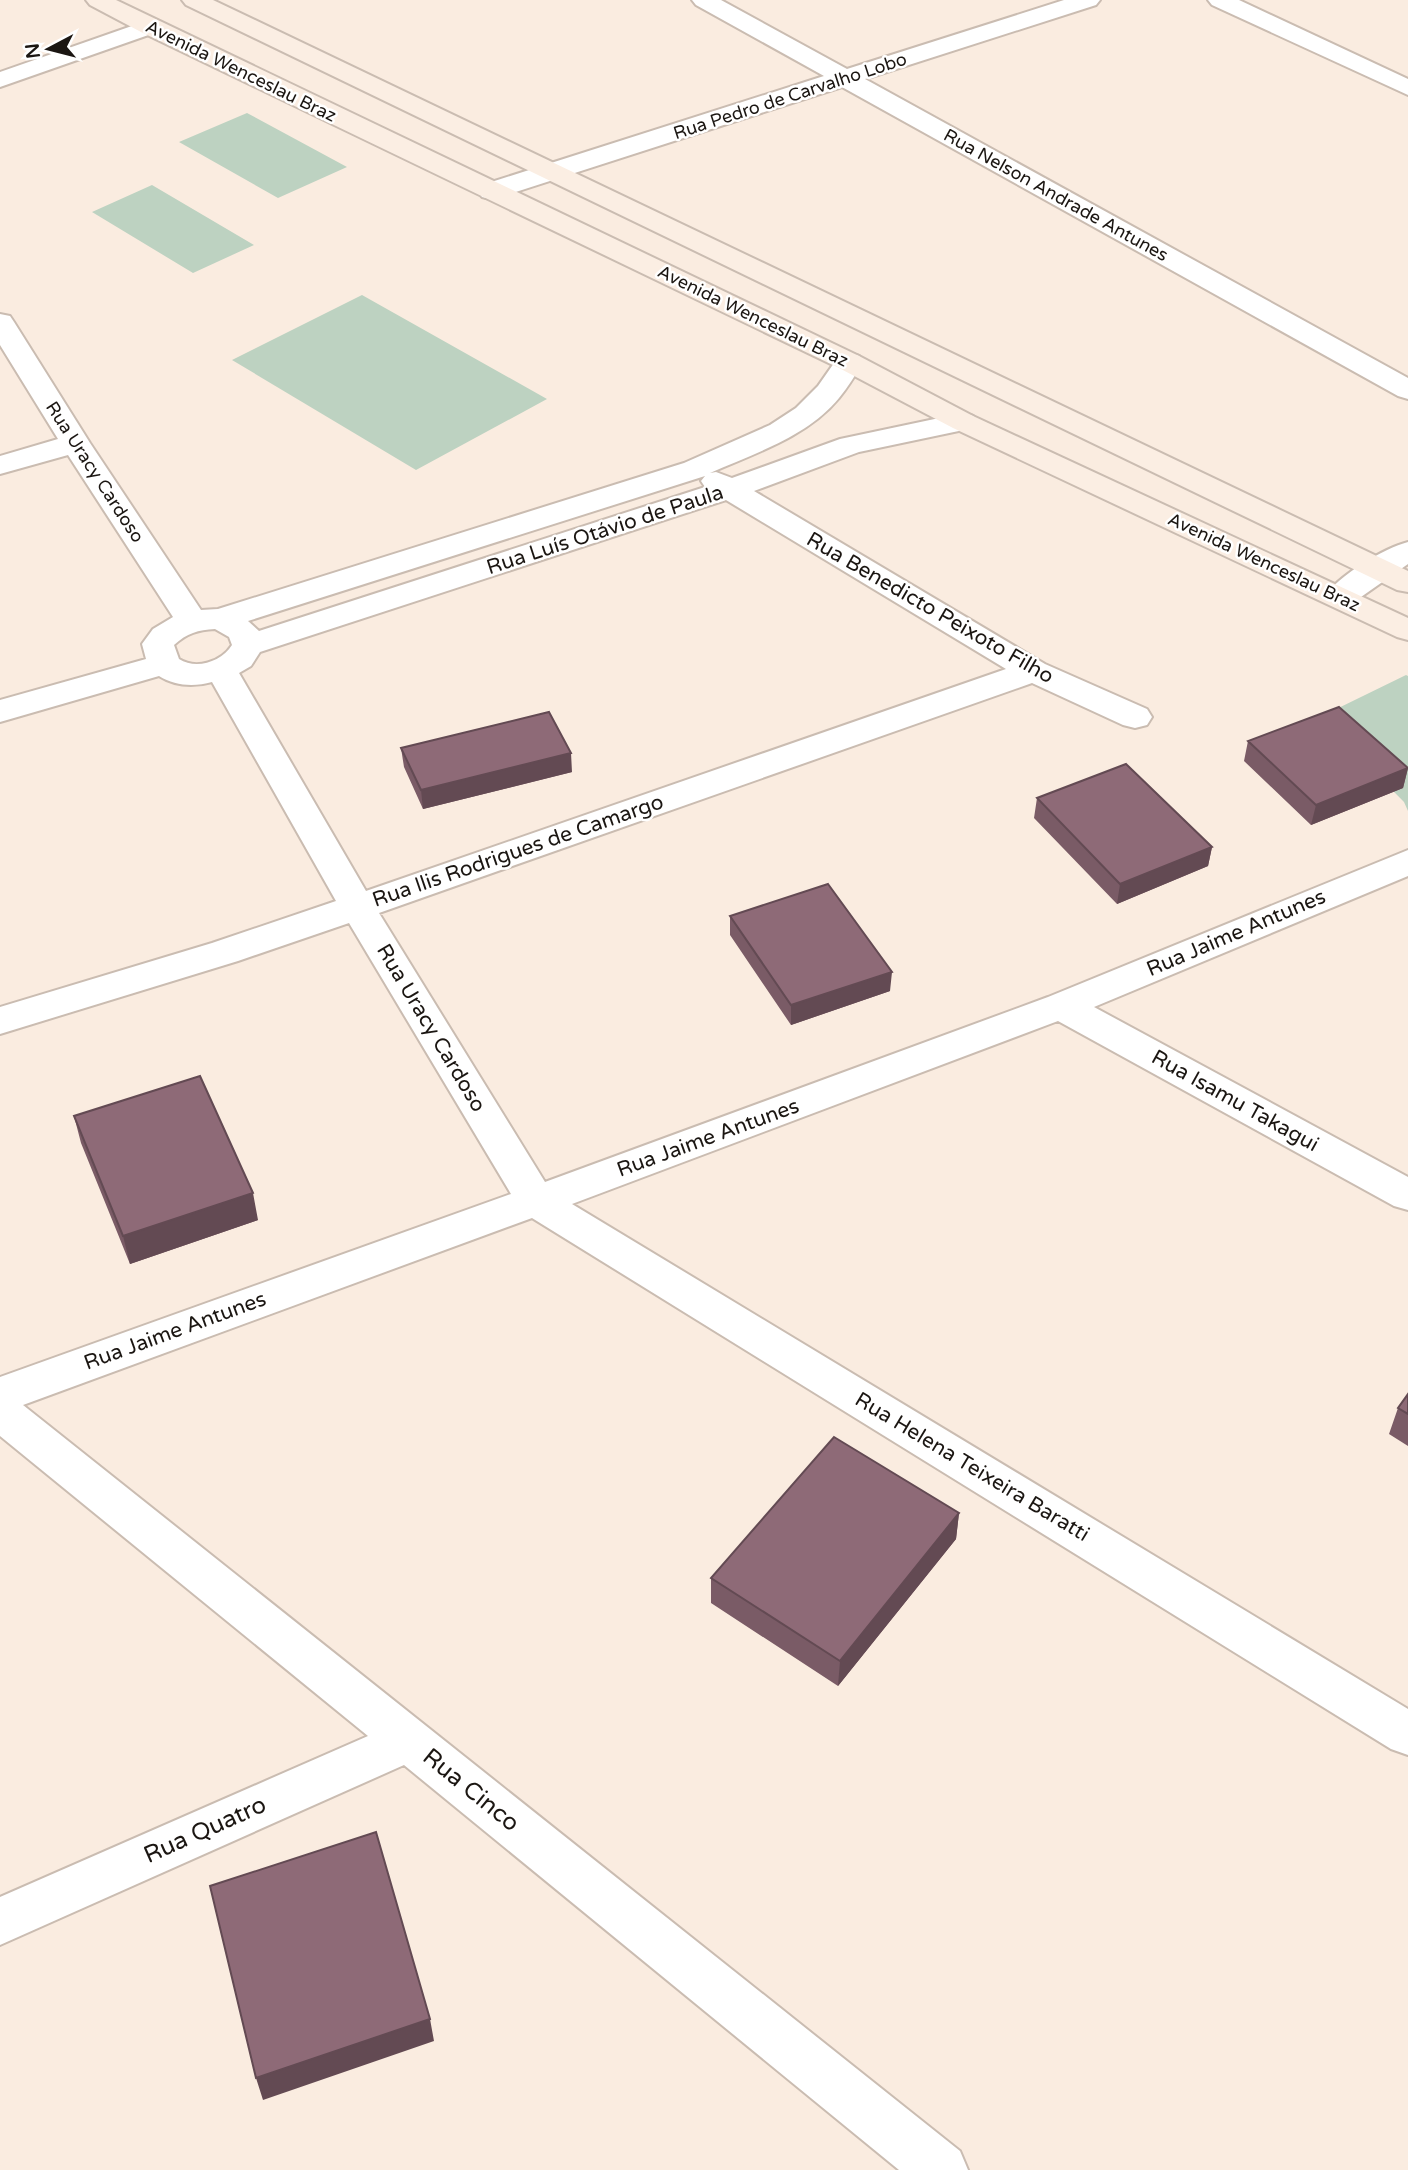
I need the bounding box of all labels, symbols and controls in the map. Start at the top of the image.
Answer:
north arrow [14,14,84,84]
street label: Avenida Wenceslau Braz [142,15,340,127]
text: N [21,42,45,60]
street label: Rua Pedro de Carvalho Lobo [670,48,910,144]
street label: Rua Nelson Andrade Antunes [940,124,1172,266]
street label: Avenida Wenceslau Braz [654,260,852,372]
street label: Rua Uracy Cardoso [41,397,149,547]
street label: Rua Luís Otávio de Paula [483,480,727,580]
street label: Avenida Wenceslau Braz [1164,508,1364,616]
street label: Rua Benedicto Peixoto Filho [802,527,1058,689]
street label: Rua Ilis Rodrigues de Camargo [369,789,667,913]
street label: Rua Jaime Antunes [1143,884,1329,982]
street label: Rua Uracy Cardoso [371,940,491,1116]
street label: Rua Isamu Takagui [1147,1045,1323,1157]
street label: Rua Jaime Antunes [613,1093,803,1183]
street label: Rua Jaime Antunes [80,1286,270,1376]
street label: Rua Helena Teixeira Baratti [850,1387,1094,1547]
street label: Rua Cinco [417,1742,525,1838]
street label: Rua Quatro [139,1790,271,1870]

